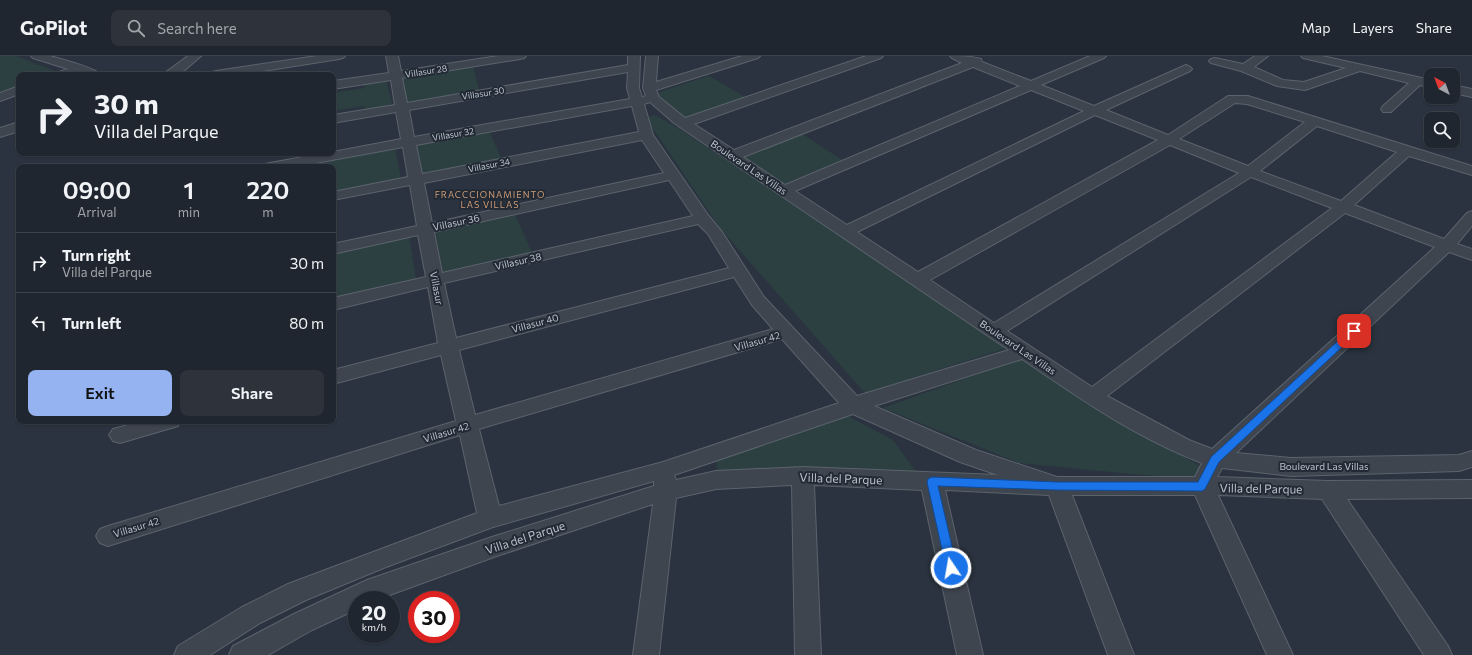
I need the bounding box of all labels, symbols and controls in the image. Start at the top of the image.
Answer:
search box [111,10,391,46]
text: GoPilot [20,16,87,39]
icon: search [125,17,147,39]
text: Search here [157,19,237,37]
text: Map [1302,19,1330,36]
text: Layers [1352,19,1394,36]
text: Share [1416,19,1452,36]
street label: Villasur 28 [404,62,448,80]
north arrow [1424,68,1460,104]
map controls [1424,68,1460,148]
street label: Villasur 30 [461,84,505,102]
text: 30 m [94,86,159,120]
icon: right [28,88,80,140]
button: search [1424,112,1460,148]
text: Villa del Parque [94,120,219,142]
street label: Villasur 32 [431,125,475,143]
street label: Boulevard Las Villas [709,137,790,197]
street label: Villasur 34 [467,155,512,174]
text: 09:00 [63,175,131,204]
text: 1 [183,175,194,204]
text: 220 [247,175,289,204]
district label: FRACCCIONAMIENTO LAS VILLAS [435,189,545,210]
text: Arrival [77,204,117,220]
text: min [178,204,200,220]
text: m [262,204,274,220]
street label: Villasur 36 [431,211,481,233]
text: Turn right [62,246,131,264]
street label: Villasur 38 [493,250,543,272]
icon: right [28,252,50,274]
text: 30 m [290,254,324,272]
text: Villa del Parque [62,264,152,280]
street label: Villasur [428,270,446,306]
street label: Villasur 40 [510,311,560,335]
icon: left [28,312,50,334]
text: Turn left [62,314,121,332]
text: 80 m [289,314,324,332]
pin [1337,314,1371,348]
street label: Boulevard Las Villas [978,317,1059,377]
icon: arrive [1343,320,1365,342]
street label: Villasur 42 [733,329,782,353]
button: Exit [28,370,172,416]
button: Share [180,370,324,416]
street label: Villasur 42 [422,419,471,445]
street label: Boulevard Las Villas [1279,460,1369,472]
street label: Villa del Parque [799,470,883,486]
street label: Villa del Parque [1219,480,1303,496]
street label: Villasur 42 [112,514,161,540]
street label: Villa del Parque [483,518,567,556]
position arrow [930,547,972,589]
speed limit sign: 30 [408,591,460,643]
text: 20 [362,600,386,624]
text: km/h [362,621,386,633]

